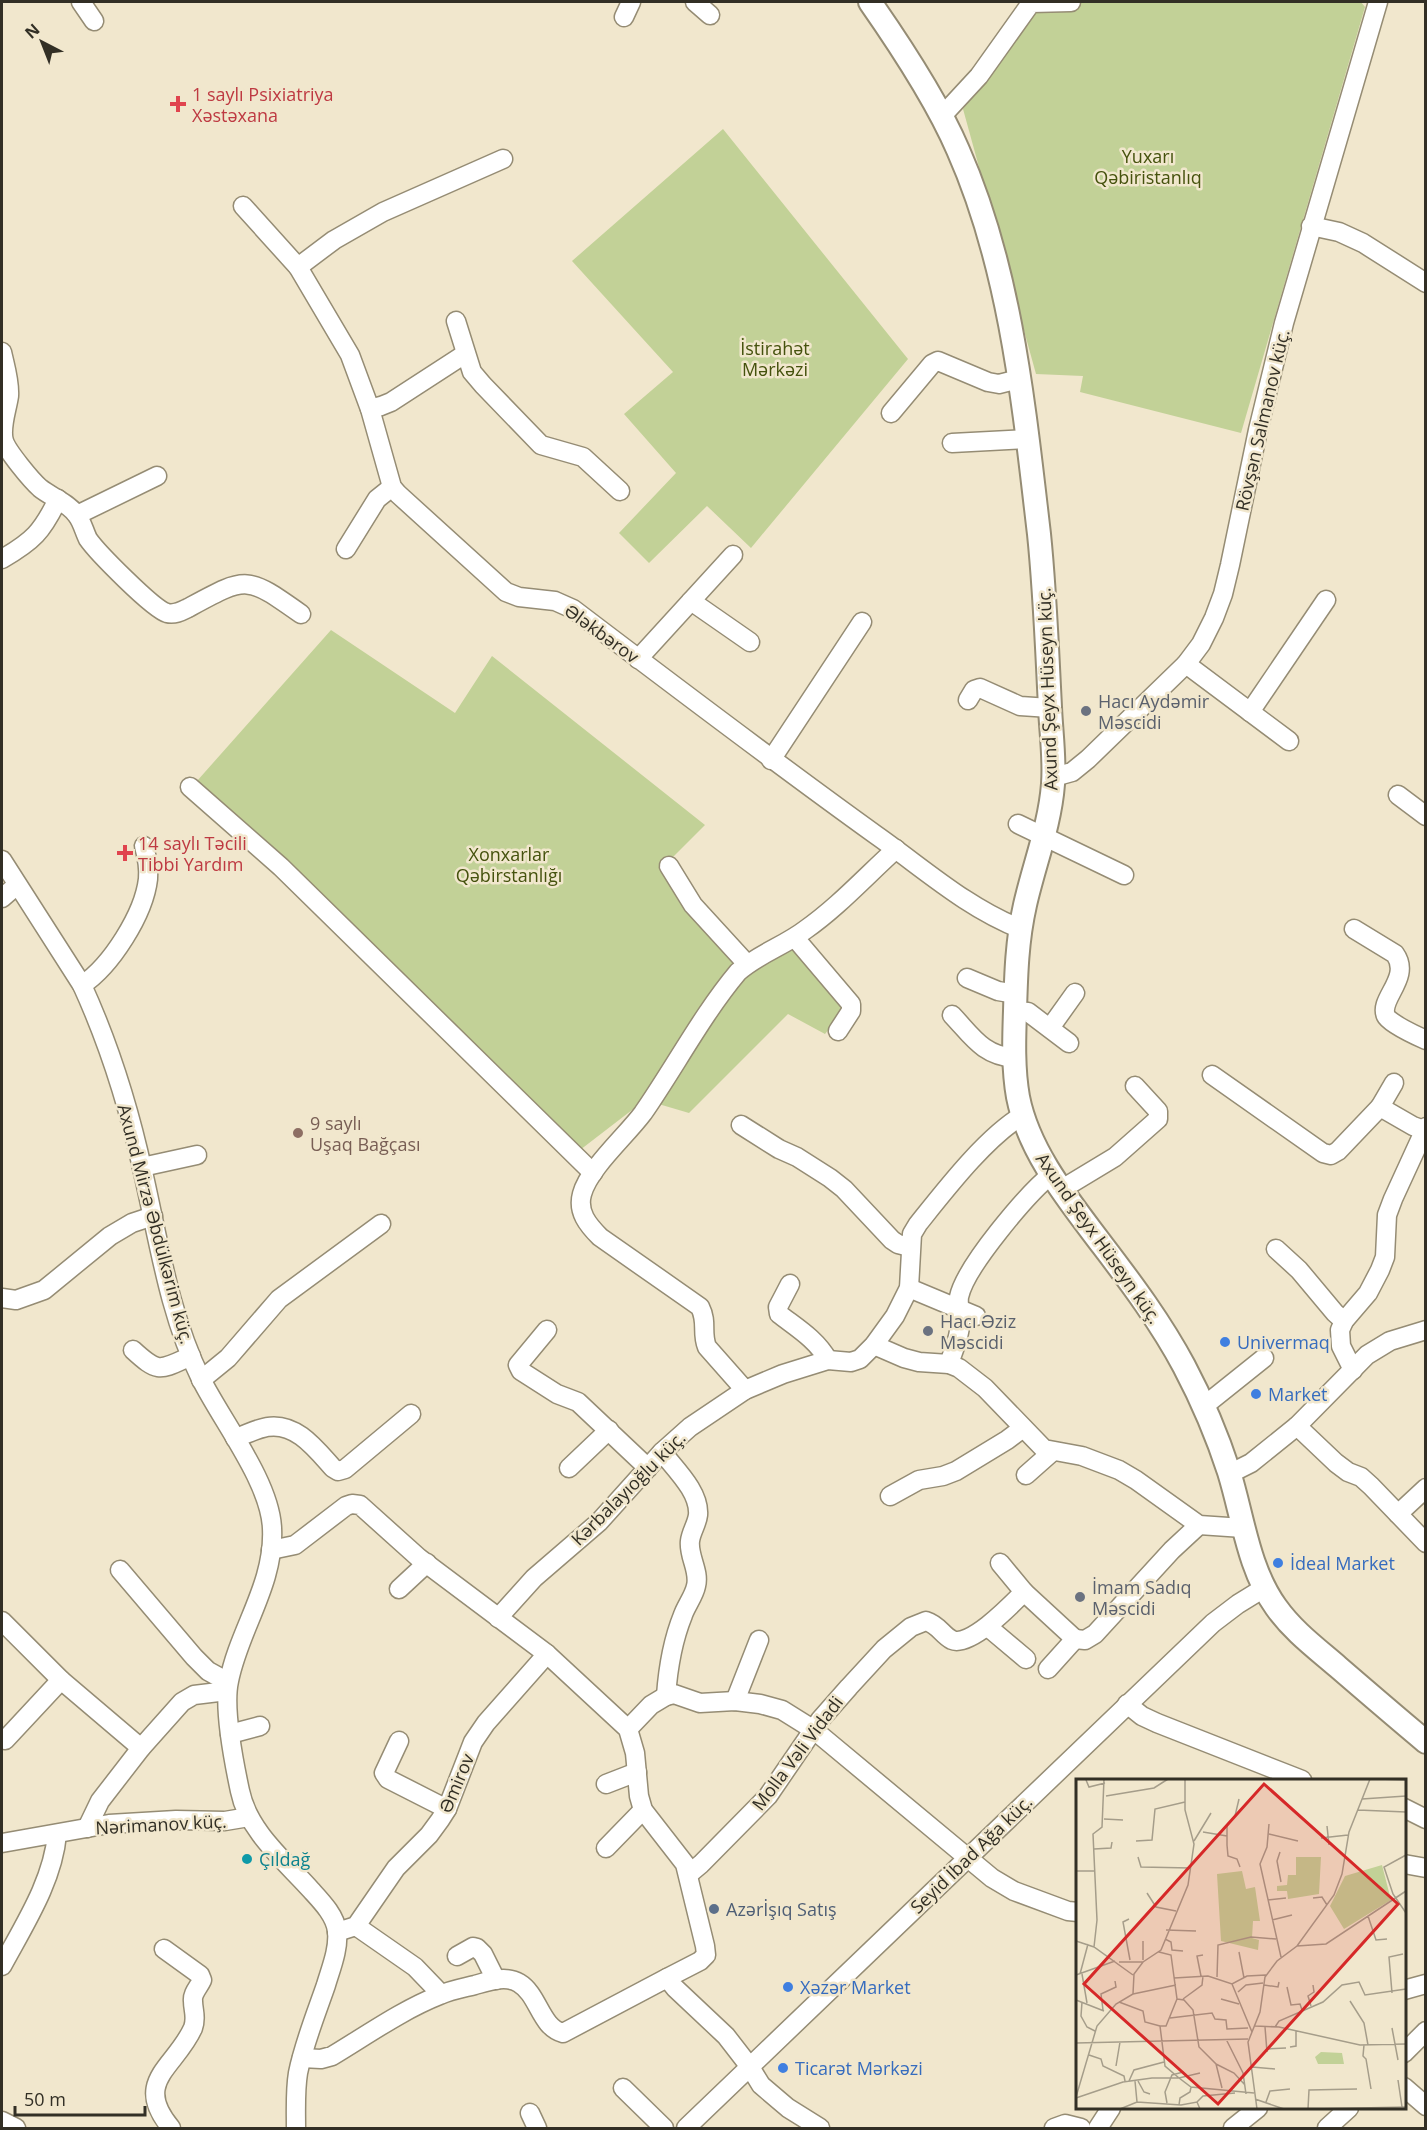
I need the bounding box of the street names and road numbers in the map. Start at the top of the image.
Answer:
street label: Rövşən Salmanov küç. [1229,327,1295,513]
street label: Axund Şeyx Hüseyn küç. [1031,587,1063,791]
street label: Ələkbərov [560,598,644,668]
street label: Axund Mirzə Əbdülkərim küç. [112,1101,200,1347]
street label: Axund Şeyx Hüseyn küç. [1031,1148,1167,1328]
street label: Kərbalayıoğlu küç. [566,1426,690,1550]
street label: Molla Vəli Vidadi [746,1691,848,1815]
street label: Əmirov [433,1750,479,1816]
street label: Seyid İbad Ağa küç. [905,1790,1037,1918]
street label: Nərimanov küç. [95,1809,227,1839]

